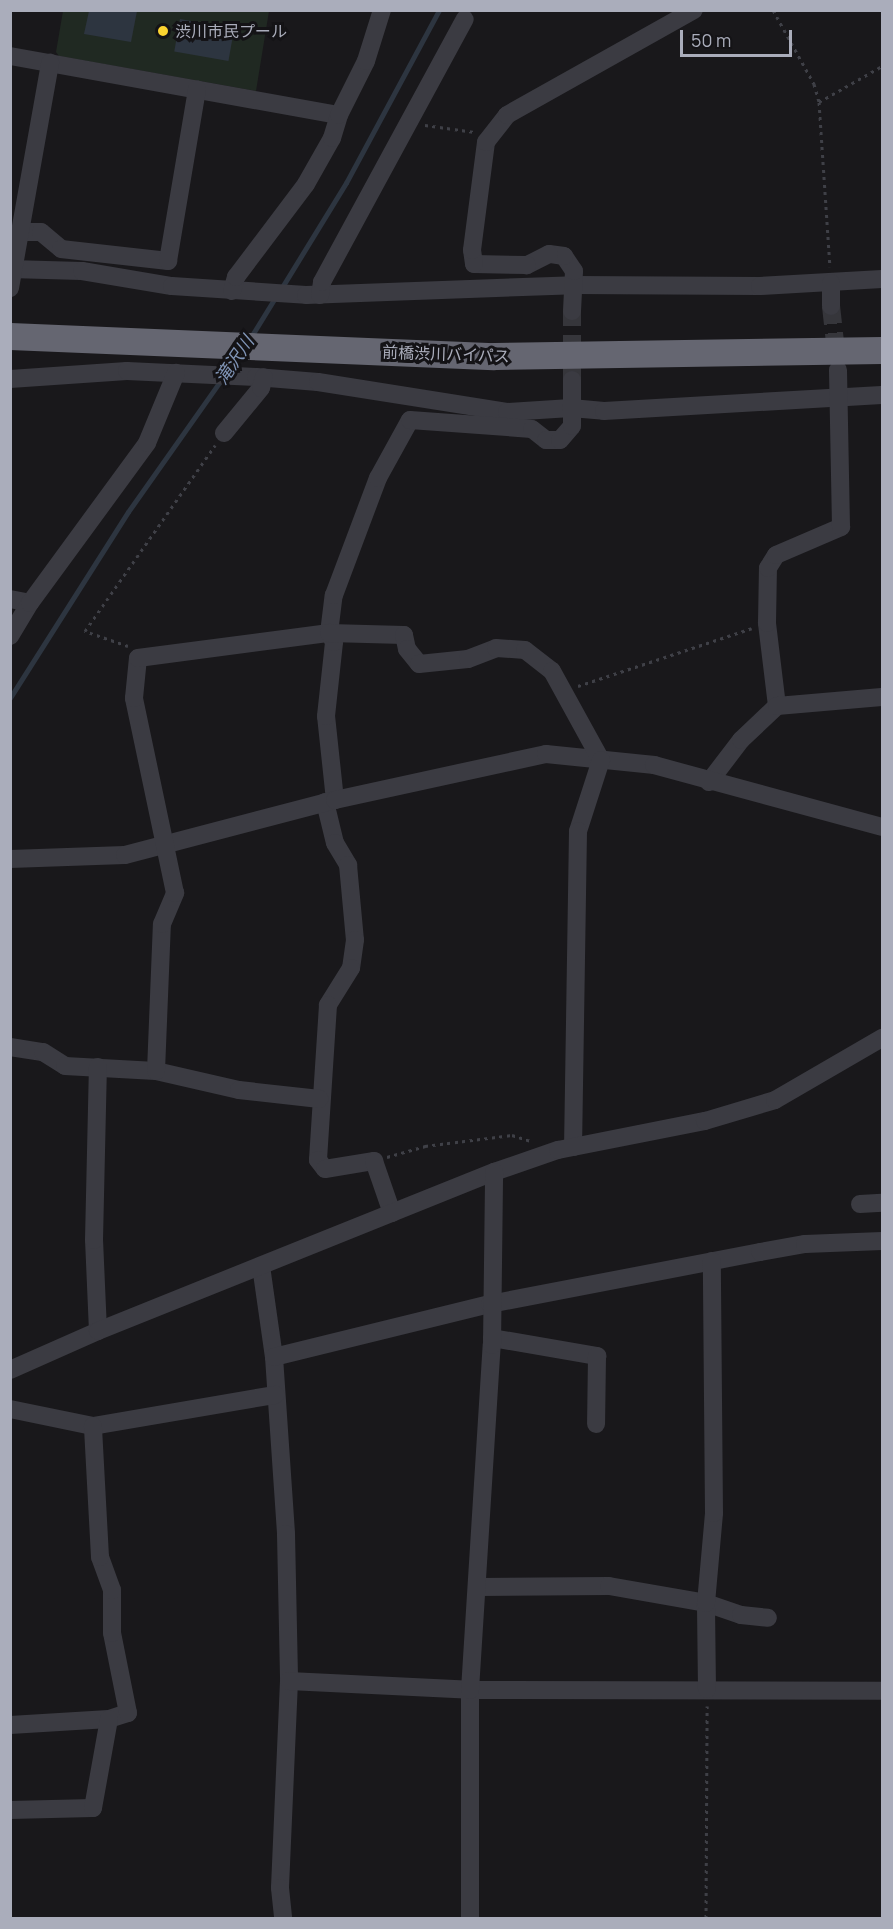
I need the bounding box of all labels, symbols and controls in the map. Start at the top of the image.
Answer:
scale bar [683,18,796,56]
place label: 渋川市民プール [175,21,287,41]
marker: 渋川市民プール [156,24,170,38]
text: 50 m [691,28,731,52]
water label: 滝沢川 [210,332,258,388]
street label: 前橋渋川バイパス [382,342,510,366]

